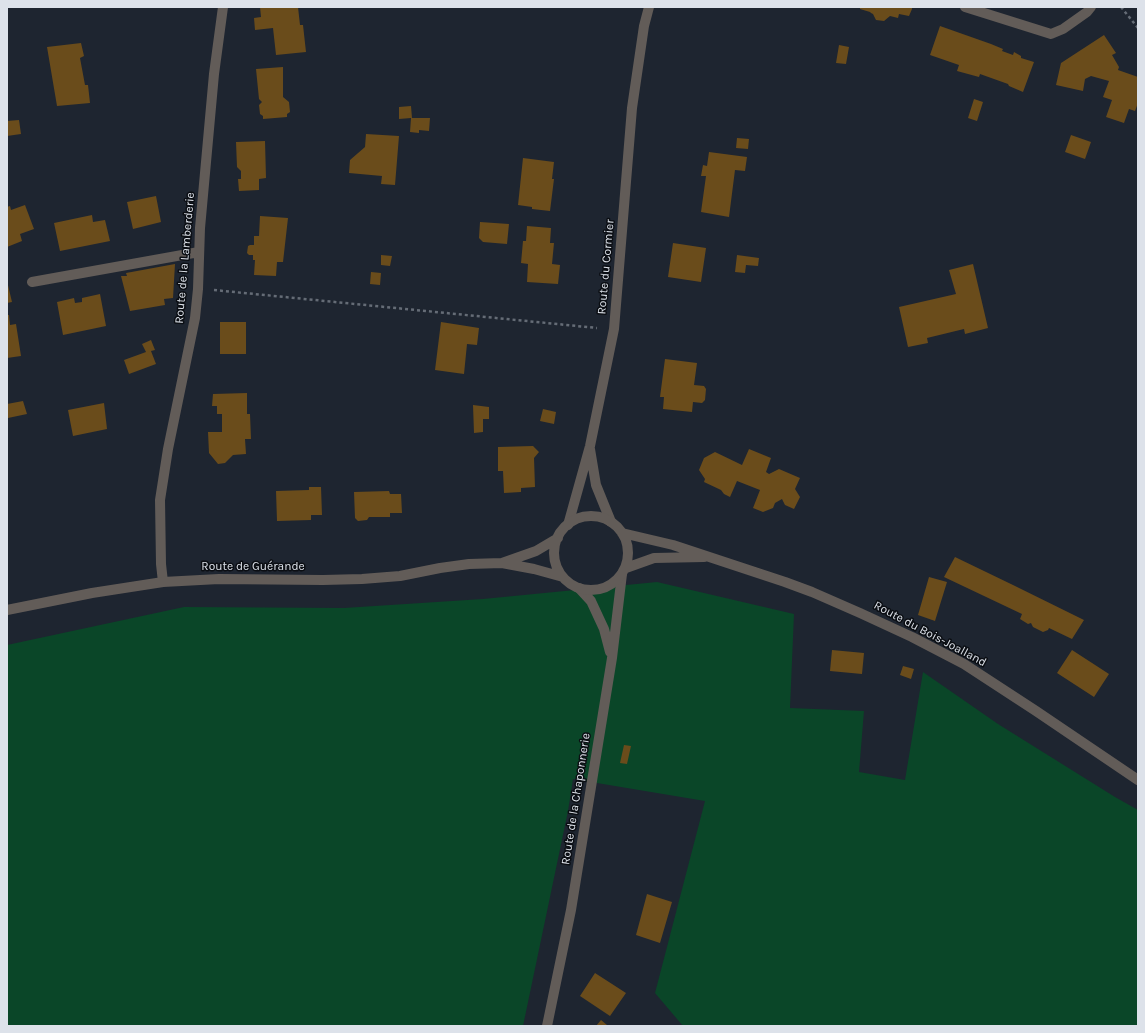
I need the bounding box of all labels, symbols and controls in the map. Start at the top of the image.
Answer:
street label: Route de la Lamberderie [172,192,198,324]
street label: Route du Cormier [595,219,617,315]
street label: Route de Guérande [201,560,305,574]
street label: Route du Bois-Joalland [871,598,989,670]
street label: Route de la Chaponnerie [558,732,594,866]

